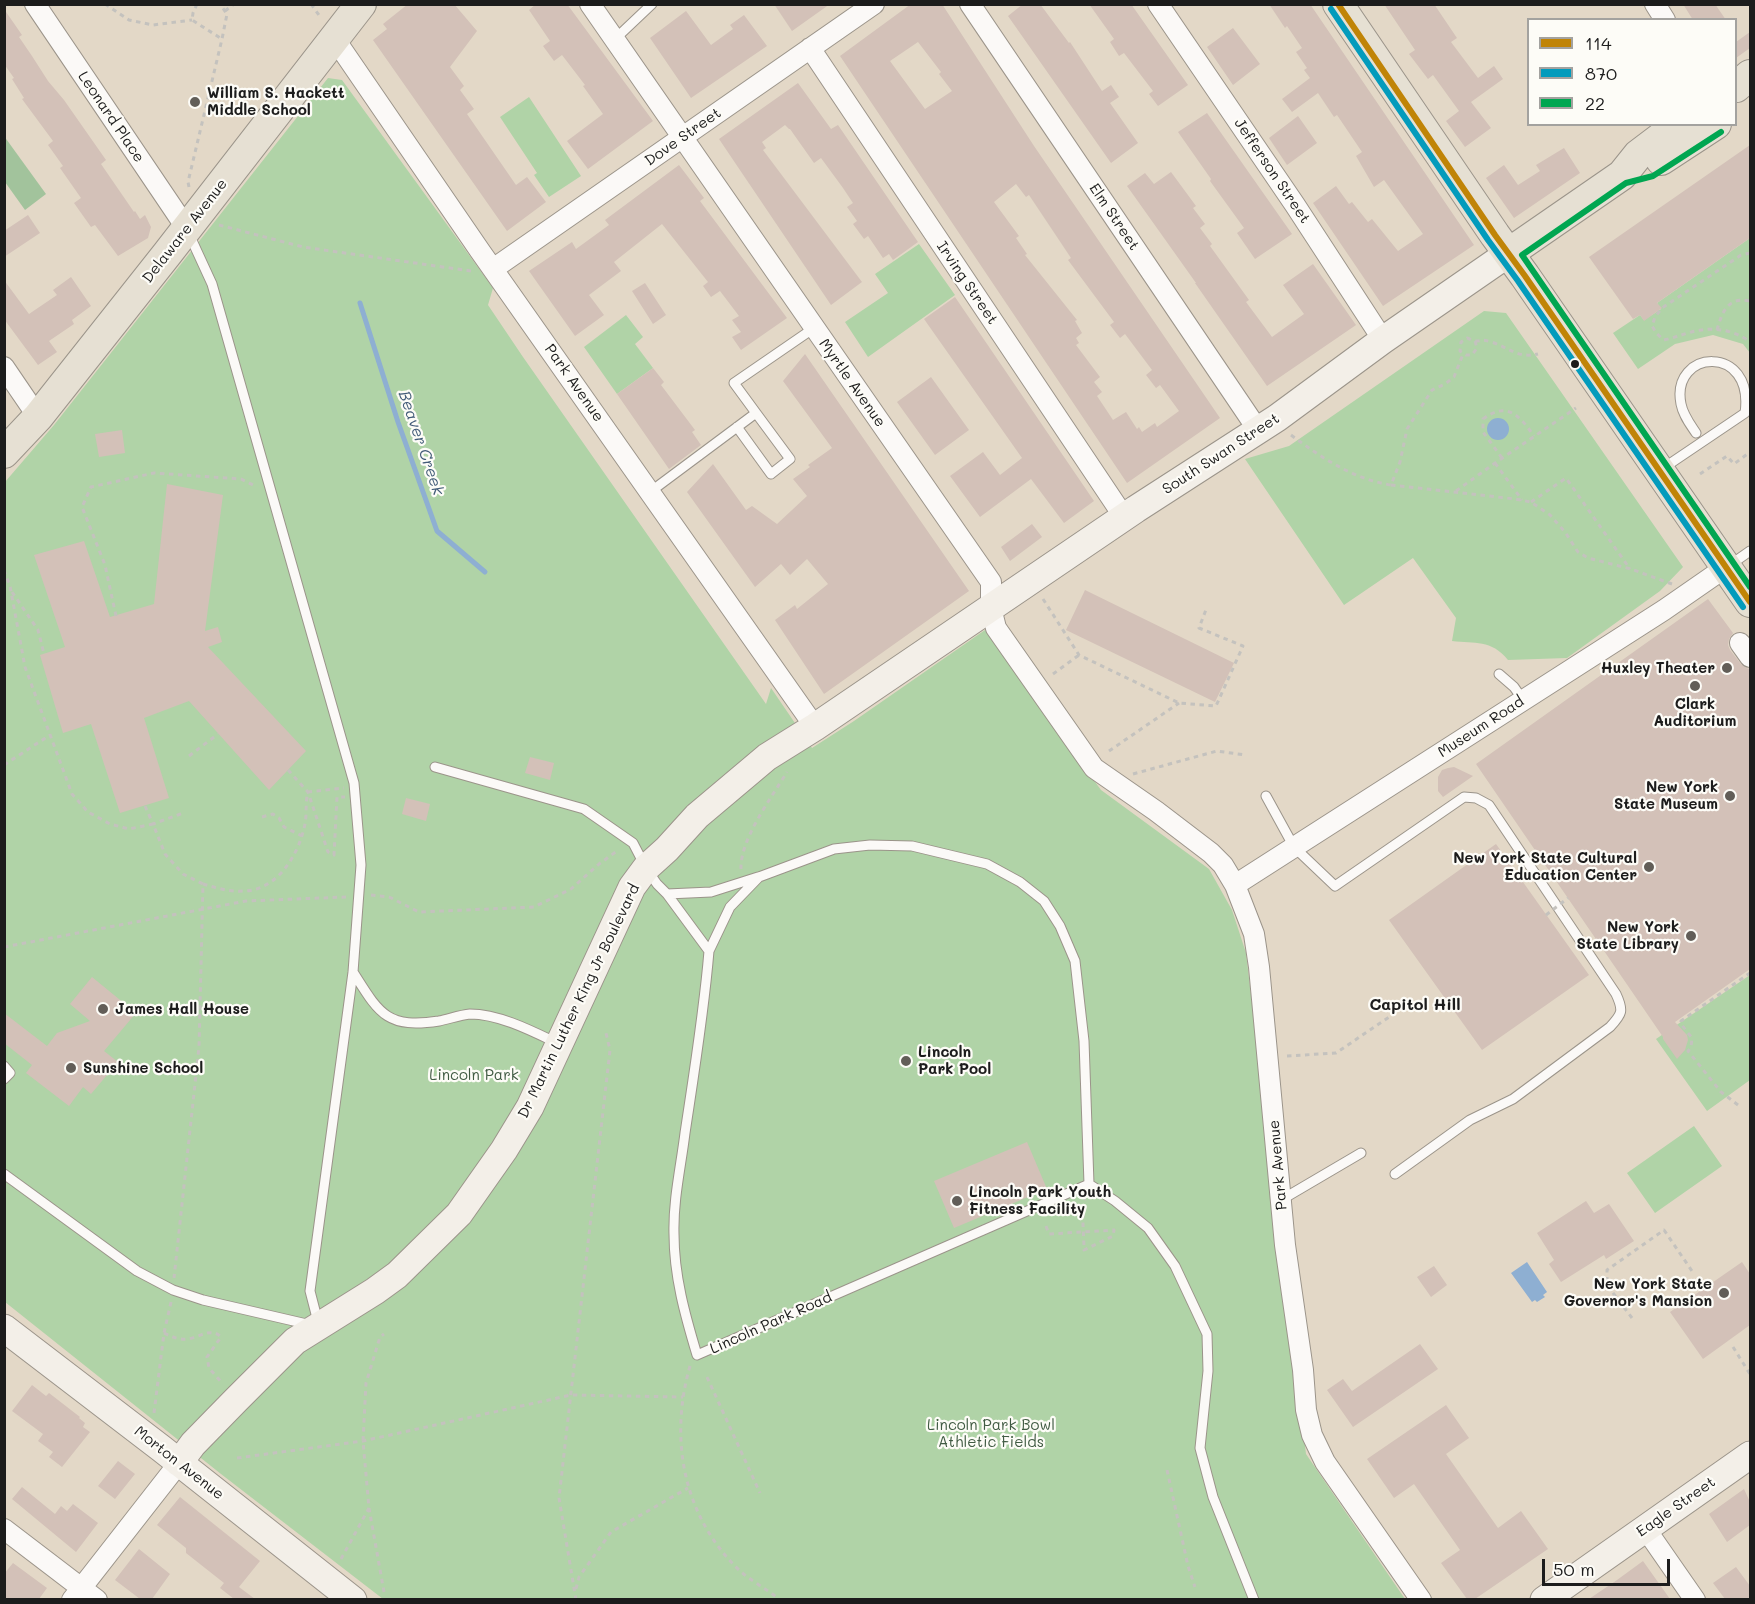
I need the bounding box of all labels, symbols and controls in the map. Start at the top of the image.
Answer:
legend [1527,18,1737,126]
text: 114 [1585,31,1612,55]
text: 870 [1585,61,1617,85]
street label: Leonard Place [74,68,148,166]
place label: William S. Hackett Middle School [207,84,345,119]
text: 22 [1585,91,1605,115]
marker: William S. Hackett Middle School [188,95,202,109]
street label: Dove Street [641,104,725,170]
street label: Jefferson Street [1230,115,1314,227]
street label: Delaware Avenue [139,175,231,287]
street label: Elm Street [1085,180,1143,254]
street label: Irving Street [933,238,1001,328]
street label: Myrtle Avenue [815,335,889,431]
street label: Park Avenue [541,341,607,425]
unlabelled marker [1569,358,1581,370]
water label: Beaver Creek [394,388,448,498]
street label: South Swan Street [1159,410,1283,498]
place label: Huxley Theater [1601,659,1715,677]
marker: Huxley Theater [1720,661,1734,675]
marker: Clark Auditorium [1688,679,1702,693]
street label: Museum Road [1435,692,1527,762]
place label: Clark Auditorium [1654,695,1736,730]
place label: New York State Museum [1614,778,1718,813]
marker: New York State Museum [1723,789,1737,803]
place label: New York State Cultural Education Center [1453,849,1637,884]
marker: New York State Cultural Education Center [1642,860,1656,874]
street label: Dr Martin Luther King Jr Boulevard [514,881,644,1121]
place label: New York State Library [1576,918,1679,953]
marker: New York State Library [1684,929,1698,943]
district label: Capitol Hill [1369,995,1461,1015]
place label: James Hall House [115,1000,249,1018]
marker: James Hall House [96,1002,110,1016]
place label: Lincoln Park Pool [918,1043,991,1078]
marker: Lincoln Park Pool [899,1054,913,1068]
place label: Sunshine School [83,1059,203,1077]
marker: Sunshine School [64,1061,78,1075]
park label: Lincoln Park [429,1066,519,1084]
street label: Park Avenue [1265,1119,1291,1211]
place label: Lincoln Park Youth Fitness Facility [969,1183,1111,1218]
marker: Lincoln Park Youth Fitness Facility [950,1194,964,1208]
place label: New York State Governor's Mansion [1564,1275,1712,1310]
marker: New York State Governor's Mansion [1717,1286,1731,1300]
street label: Lincoln Park Road [707,1288,835,1358]
park label: Lincoln Park Bowl Athletic Fields [927,1416,1055,1451]
street label: Morton Avenue [131,1422,227,1504]
street label: Eagle Street [1633,1473,1719,1541]
scale bar [1545,1547,1672,1585]
text: 50 m [1553,1557,1595,1581]

